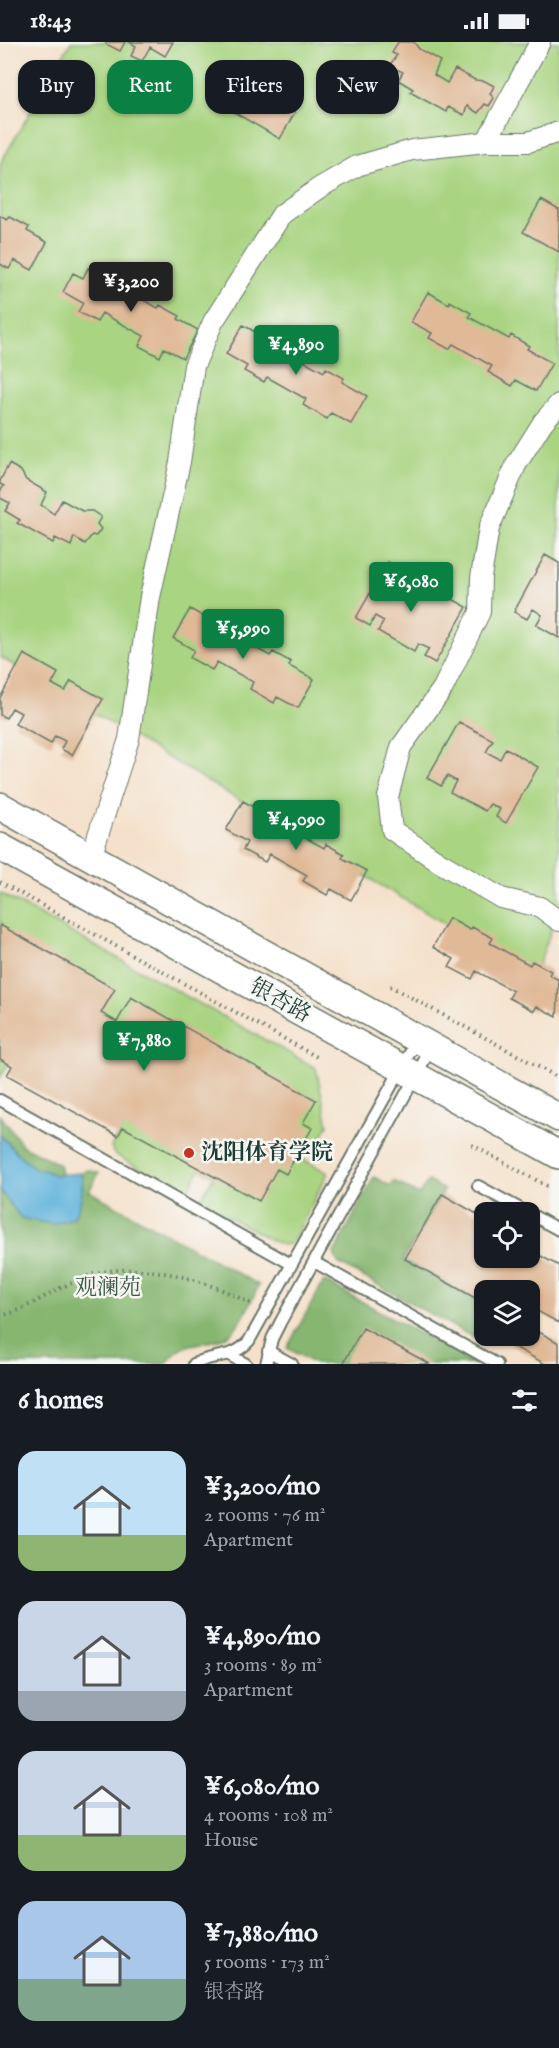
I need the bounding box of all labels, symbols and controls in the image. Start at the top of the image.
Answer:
text: 18:43 [30,7,72,35]
chip: Buy [18,60,95,114]
chip: Rent [107,60,193,114]
chip: Filters [205,60,304,114]
chip: New [316,60,399,114]
pin: ¥3,200 [82,262,180,313]
text: ¥3,200 [103,269,159,294]
pin: ¥4,890 [247,325,345,376]
text: ¥4,890 [268,332,324,357]
pin: ¥6,080 [362,562,460,613]
text: ¥6,080 [383,569,439,594]
pin: ¥5,990 [194,609,292,660]
text: ¥5,990 [216,616,270,641]
pin: ¥4,090 [247,800,345,851]
text: ¥4,090 [267,807,325,832]
street label: 银杏路 [244,973,316,1029]
pin: ¥7,880 [95,1021,193,1072]
text: ¥7,880 [117,1028,171,1053]
place label: 沈阳体育学院 [201,1139,333,1167]
marker: 沈阳体育学院 [182,1146,196,1160]
map controls [474,1202,540,1346]
button: locate [474,1202,540,1268]
park label: 观澜苑 [75,1274,141,1302]
button: layers [474,1280,540,1346]
text: 6 homes [18,1384,103,1417]
icon: filters [508,1384,541,1417]
text: ¥3,200/mo [204,1470,320,1503]
icon: home [66,1475,138,1547]
text: 2 rooms · 76 m² [204,1503,325,1528]
text: Apartment [204,1528,293,1553]
text: ¥4,890/mo [204,1620,320,1653]
icon: home [66,1625,138,1697]
text: 3 rooms · 89 m² [204,1653,322,1678]
text: Apartment [204,1678,293,1703]
text: ¥6,080/mo [204,1770,319,1803]
icon: home [66,1775,138,1847]
text: 4 rooms · 108 m² [204,1803,333,1828]
text: House [204,1828,258,1853]
text: ¥7,880/mo [204,1917,318,1950]
icon: home [66,1925,138,1997]
text: 5 rooms · 173 m² [204,1950,330,1975]
text: 银杏路 [204,1980,264,2005]

